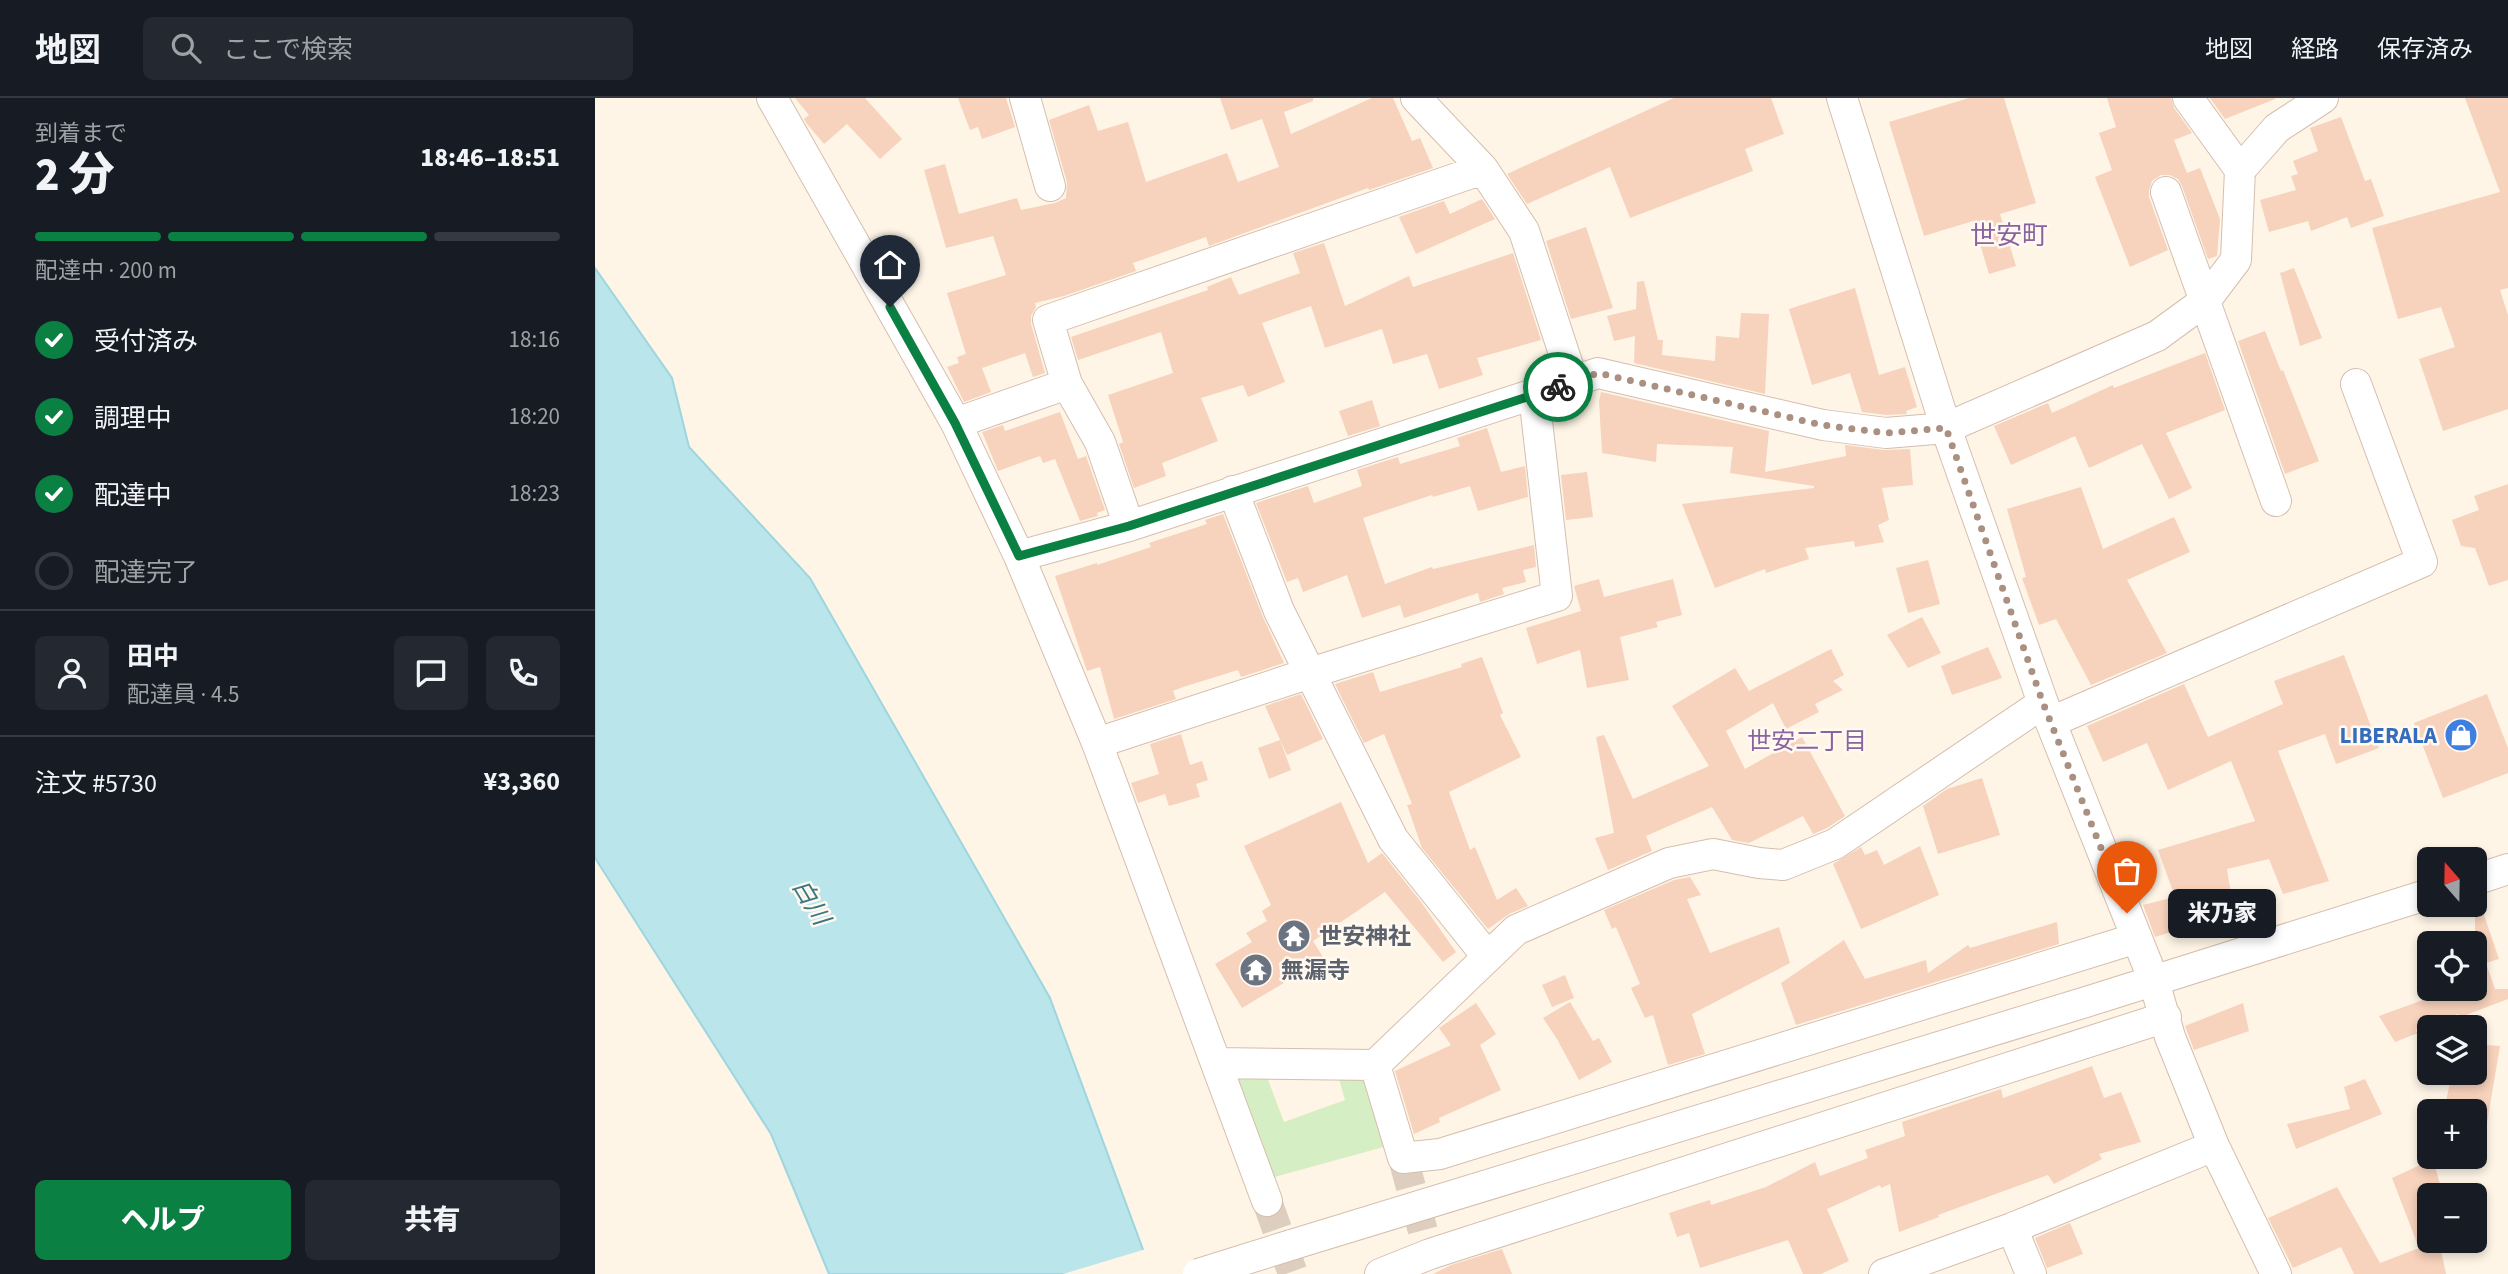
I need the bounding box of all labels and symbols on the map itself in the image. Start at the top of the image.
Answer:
district label: 世安町 [1970,217,2048,254]
pin [860,235,920,307]
courier [1523,352,1593,422]
shop icon: LIBERALA [2442,716,2480,754]
place label: LIBERALA [2340,719,2438,752]
district label: 世安二丁目 [1747,724,1867,759]
pin [2097,841,2157,913]
north arrow [2417,847,2487,917]
water label: 白川 [783,873,839,934]
callout: 米乃家 [2169,888,2277,938]
temple icon: 世安神社 [1275,917,1313,955]
place label: 世安神社 [1319,920,1411,953]
temple icon: 無漏寺 [1237,951,1275,989]
place label: 無漏寺 [1281,954,1350,987]

